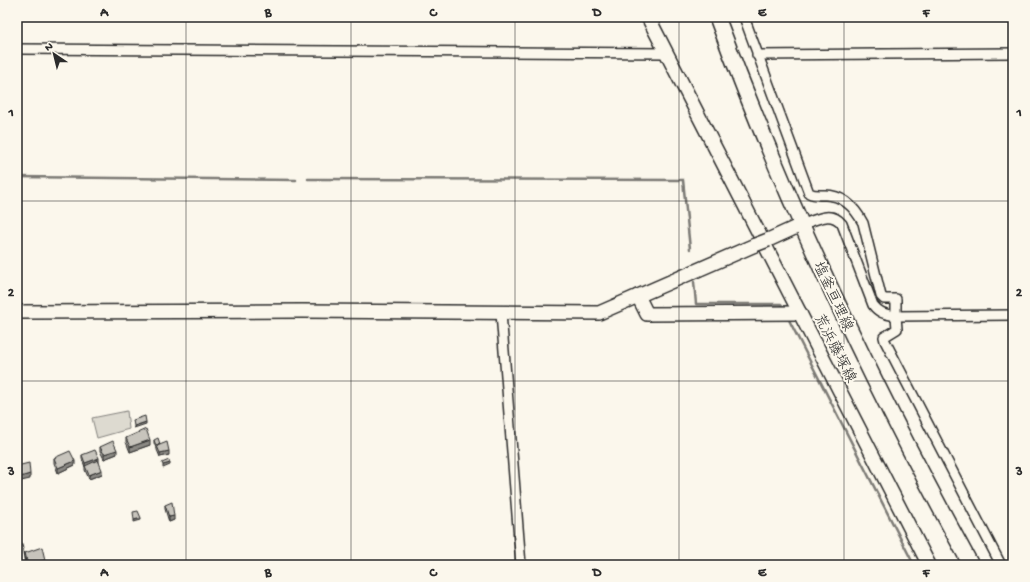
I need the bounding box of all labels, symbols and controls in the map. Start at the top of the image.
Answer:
text: A [99,6,109,21]
text: B [264,6,273,21]
text: C [428,6,438,21]
text: D [592,6,602,21]
text: E [758,6,767,21]
text: F [922,6,931,21]
north arrow [34,34,74,74]
text: N [43,40,56,54]
text: 1 [7,106,14,121]
text: 1 [1015,106,1022,121]
street label: 塩釜亘理線 [808,259,857,335]
text: 2 [8,286,15,301]
text: 2 [1016,286,1023,301]
street label: 荒浜藤塚線 [809,311,860,386]
text: 3 [7,465,15,480]
text: 3 [1015,465,1023,480]
text: A [99,566,109,581]
text: B [264,566,273,581]
text: C [428,566,438,581]
text: D [592,566,602,581]
text: E [758,566,767,581]
text: F [922,566,931,581]

